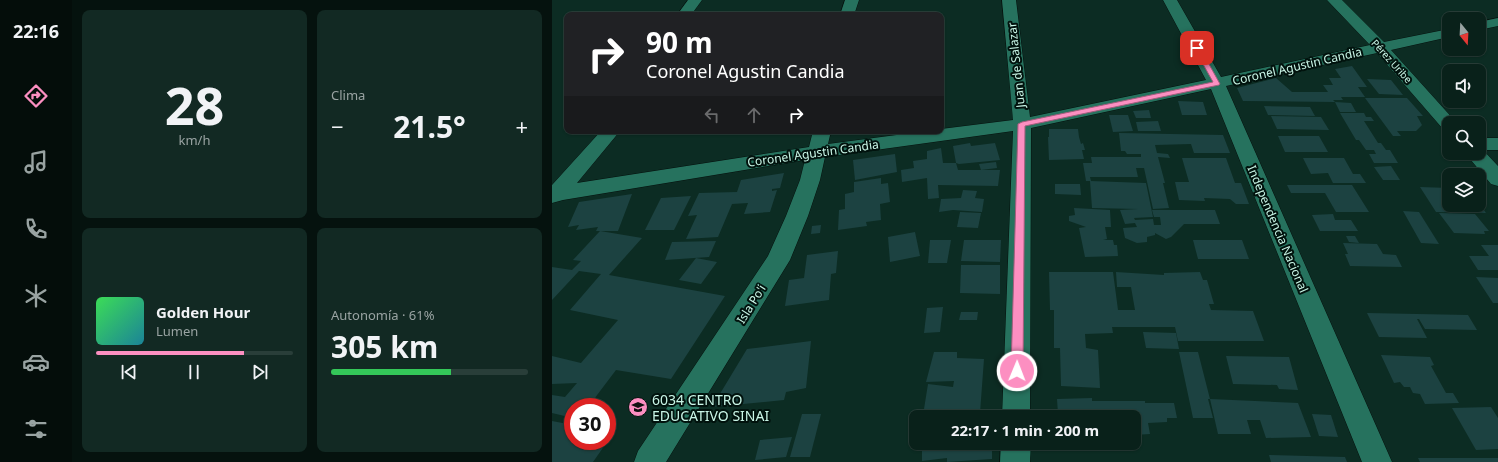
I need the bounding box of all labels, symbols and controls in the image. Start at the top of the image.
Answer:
north arrow [1442,12,1486,56]
map controls [1442,12,1486,212]
text: 22:16 [13,19,59,43]
street label: Juan de Salazar [1003,21,1029,110]
text: 90 m [646,23,713,61]
icon: right [580,28,632,80]
pin [1180,31,1214,65]
street label: Pérez Uribe [1369,36,1416,86]
icon: arrive [1186,37,1208,59]
street label: Coronel Agustin Candia [1231,43,1363,89]
text: Coronel Agustin Candia [646,59,845,83]
button: sound [1442,64,1486,108]
text: 28 [165,69,224,140]
icon: directions [22,82,50,110]
text: Clima [331,86,365,104]
icon: left [701,104,723,126]
icon: ahead [743,104,765,126]
icon: right [785,104,807,126]
text: 21.5° [393,106,466,147]
text: − [331,111,344,141]
text: + [515,111,528,141]
button: search [1442,116,1486,160]
text: km/h [179,131,210,149]
street label: Coronel Agustin Candia [746,135,880,171]
icon: music [22,148,50,176]
street label: Independencia Nacional [1243,163,1313,295]
button: layers [1442,168,1486,212]
icon: phone [22,215,50,243]
street label: Isla Po'i [732,281,770,327]
icon: climate [22,282,50,310]
text: Golden Hour [156,302,250,322]
text: Autonomía · 61% [331,306,435,324]
text: Lumen [156,322,198,340]
text: 305 km [331,326,438,367]
icon: car [22,348,50,376]
position arrow [996,350,1038,392]
icon: previous [118,361,140,383]
icon: pause [183,361,205,383]
icon: next [249,361,271,383]
place label: 6034 CENTRO EDUCATIVO SINAI [652,390,769,425]
school or university icon: 6034 CENTRO EDUCATIVO SINAI [627,396,649,418]
speed limit sign: 30 [564,398,616,450]
icon: filters [22,415,50,443]
text: 22:17 · 1 min · 200 m [951,420,1099,440]

